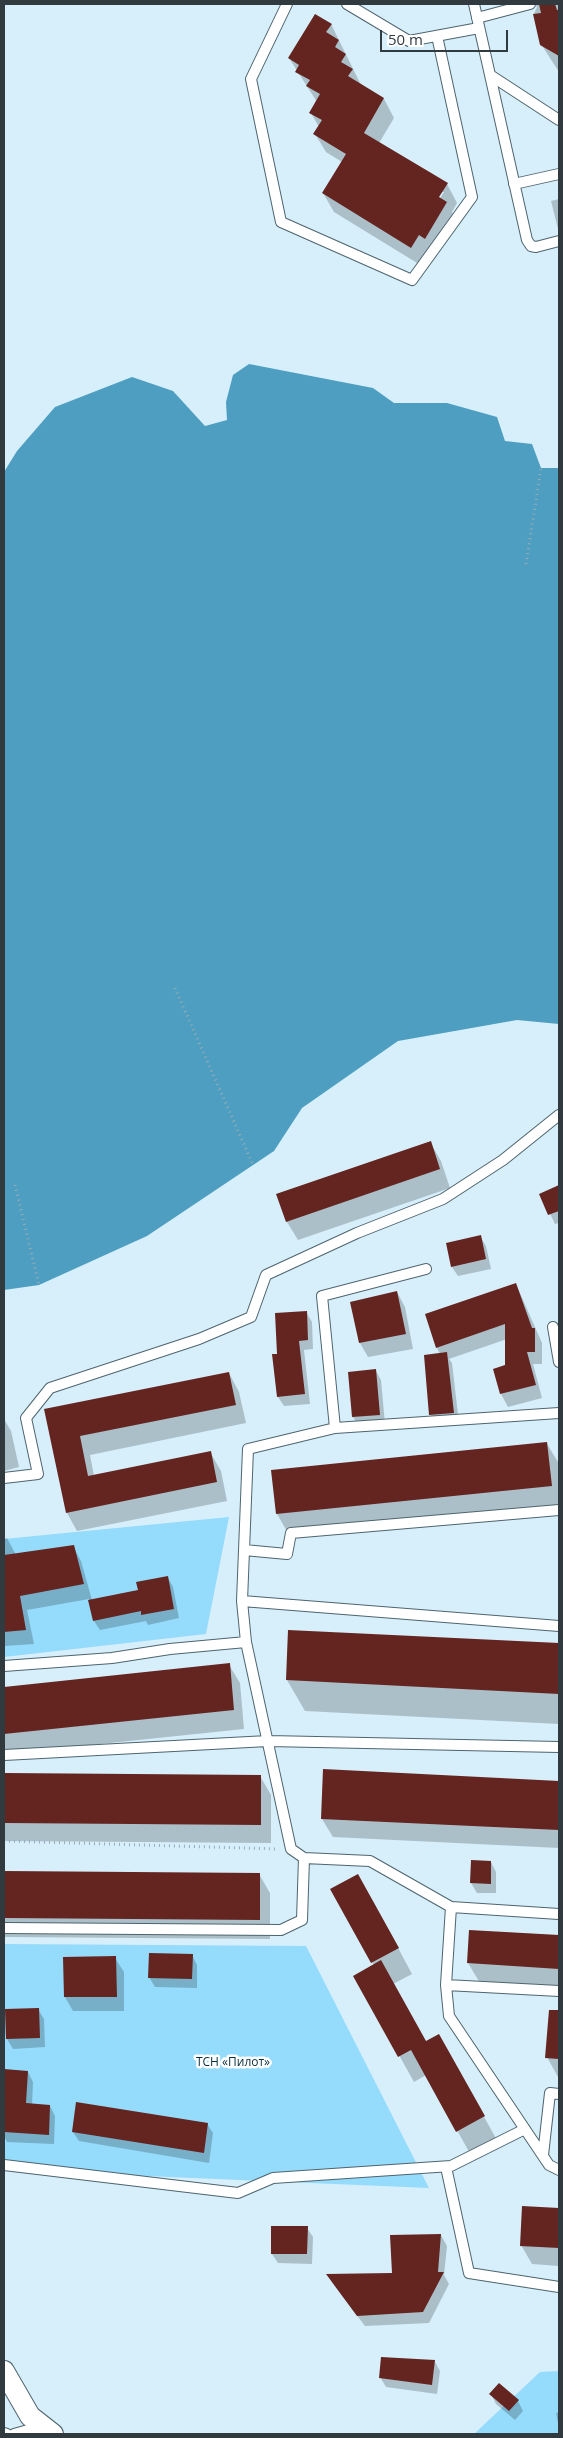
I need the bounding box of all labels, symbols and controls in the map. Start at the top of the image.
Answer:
scale bar [383,20,510,52]
text: 50 m [388,29,423,49]
park label: ТСН «Пилот» [196,2056,270,2070]

